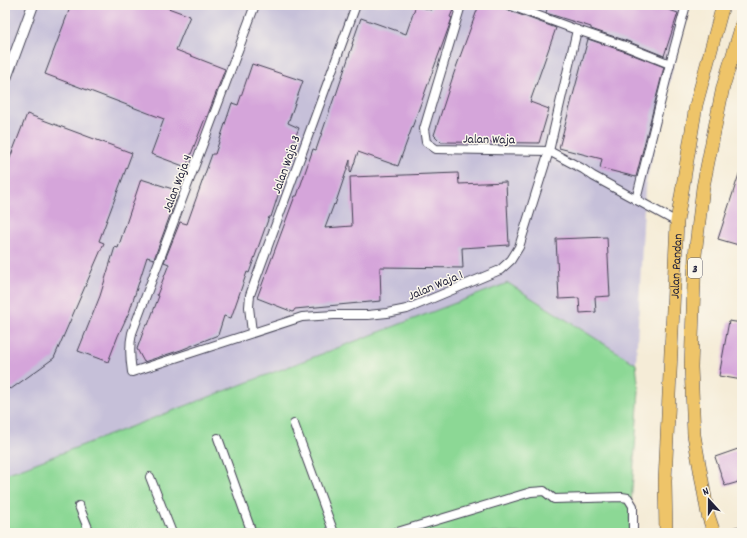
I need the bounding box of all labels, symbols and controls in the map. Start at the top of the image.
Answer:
street label: Jalan Waja [463,131,516,150]
street label: Jalan Waja 3 [268,133,307,197]
street label: Jalan Waja 4 [159,152,198,216]
street label: Jalan Pandan [666,233,688,299]
road number: 3 [688,258,702,278]
street label: Jalan Waja 1 [406,266,466,306]
north arrow [689,480,729,520]
text: N [701,484,712,501]

